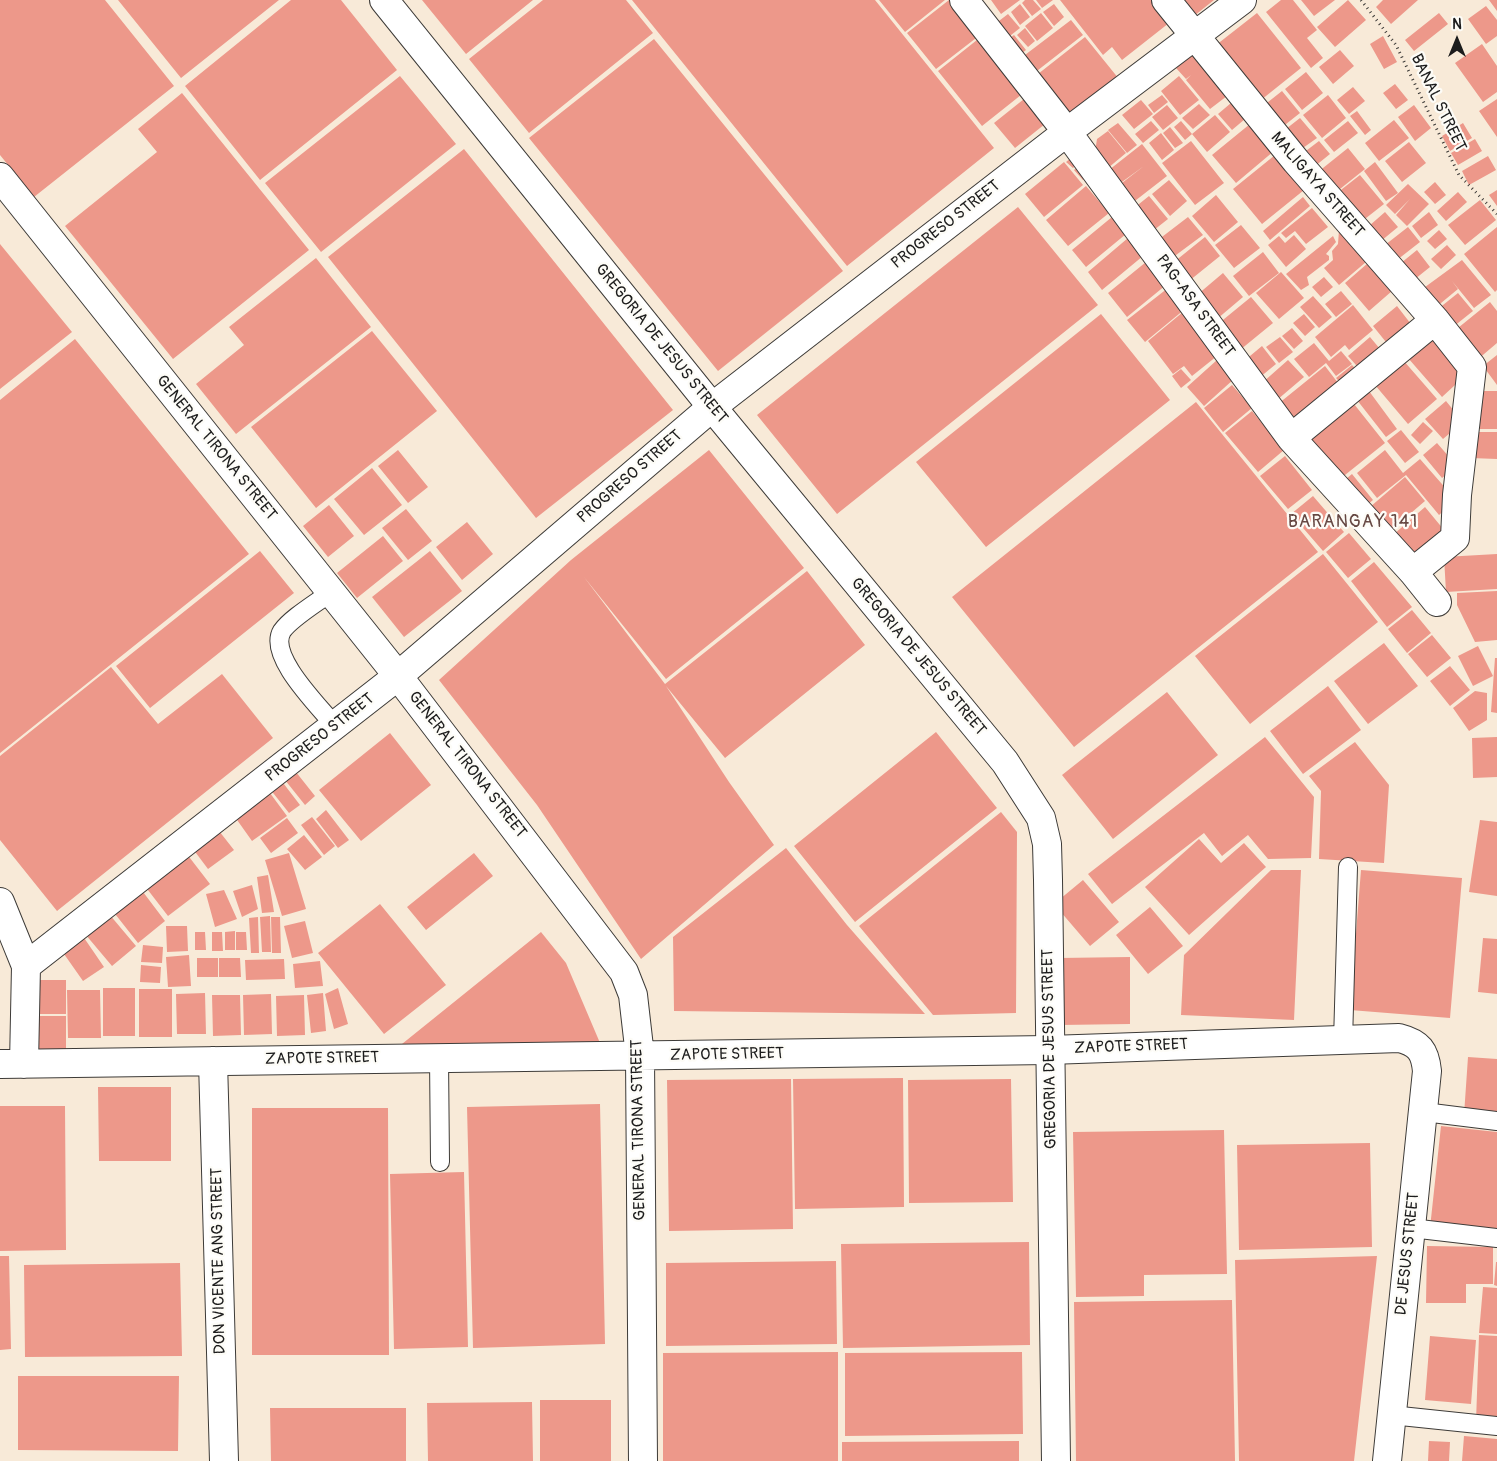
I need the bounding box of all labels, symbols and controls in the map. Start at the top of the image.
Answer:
north arrow [1432,15,1482,65]
text: N [1452,16,1462,33]
street label: BANAL STREET [1406,51,1470,155]
street label: MALIGAYA STREET [1266,129,1368,241]
street label: PROGRESO STREET [888,177,1004,273]
street label: PAG-ASA STREET [1152,251,1238,361]
street label: GREGORIA DE JESUS STREET [591,260,731,428]
street label: GENERAL TIRONA STREET [152,372,280,524]
street label: PROGRESO STREET [574,426,686,528]
district label: BARANGAY 141 [1286,511,1420,533]
street label: GREGORIA DE JESUS STREET [846,574,990,740]
street label: GENERAL TIRONA STREET [404,688,530,842]
street label: PROGRESO STREET [262,690,378,786]
street label: GREGORIA DE JESUS STREET [1039,949,1061,1149]
street label: ZAPOTE STREET [1074,1035,1188,1059]
street label: GENERAL TIRONA STREET [628,1039,650,1221]
street label: ZAPOTE STREET [670,1044,784,1066]
street label: ZAPOTE STREET [265,1048,379,1070]
street label: DON VICENTE ANG STREET [208,1167,230,1355]
street label: DE JESUS STREET [1392,1192,1424,1316]

